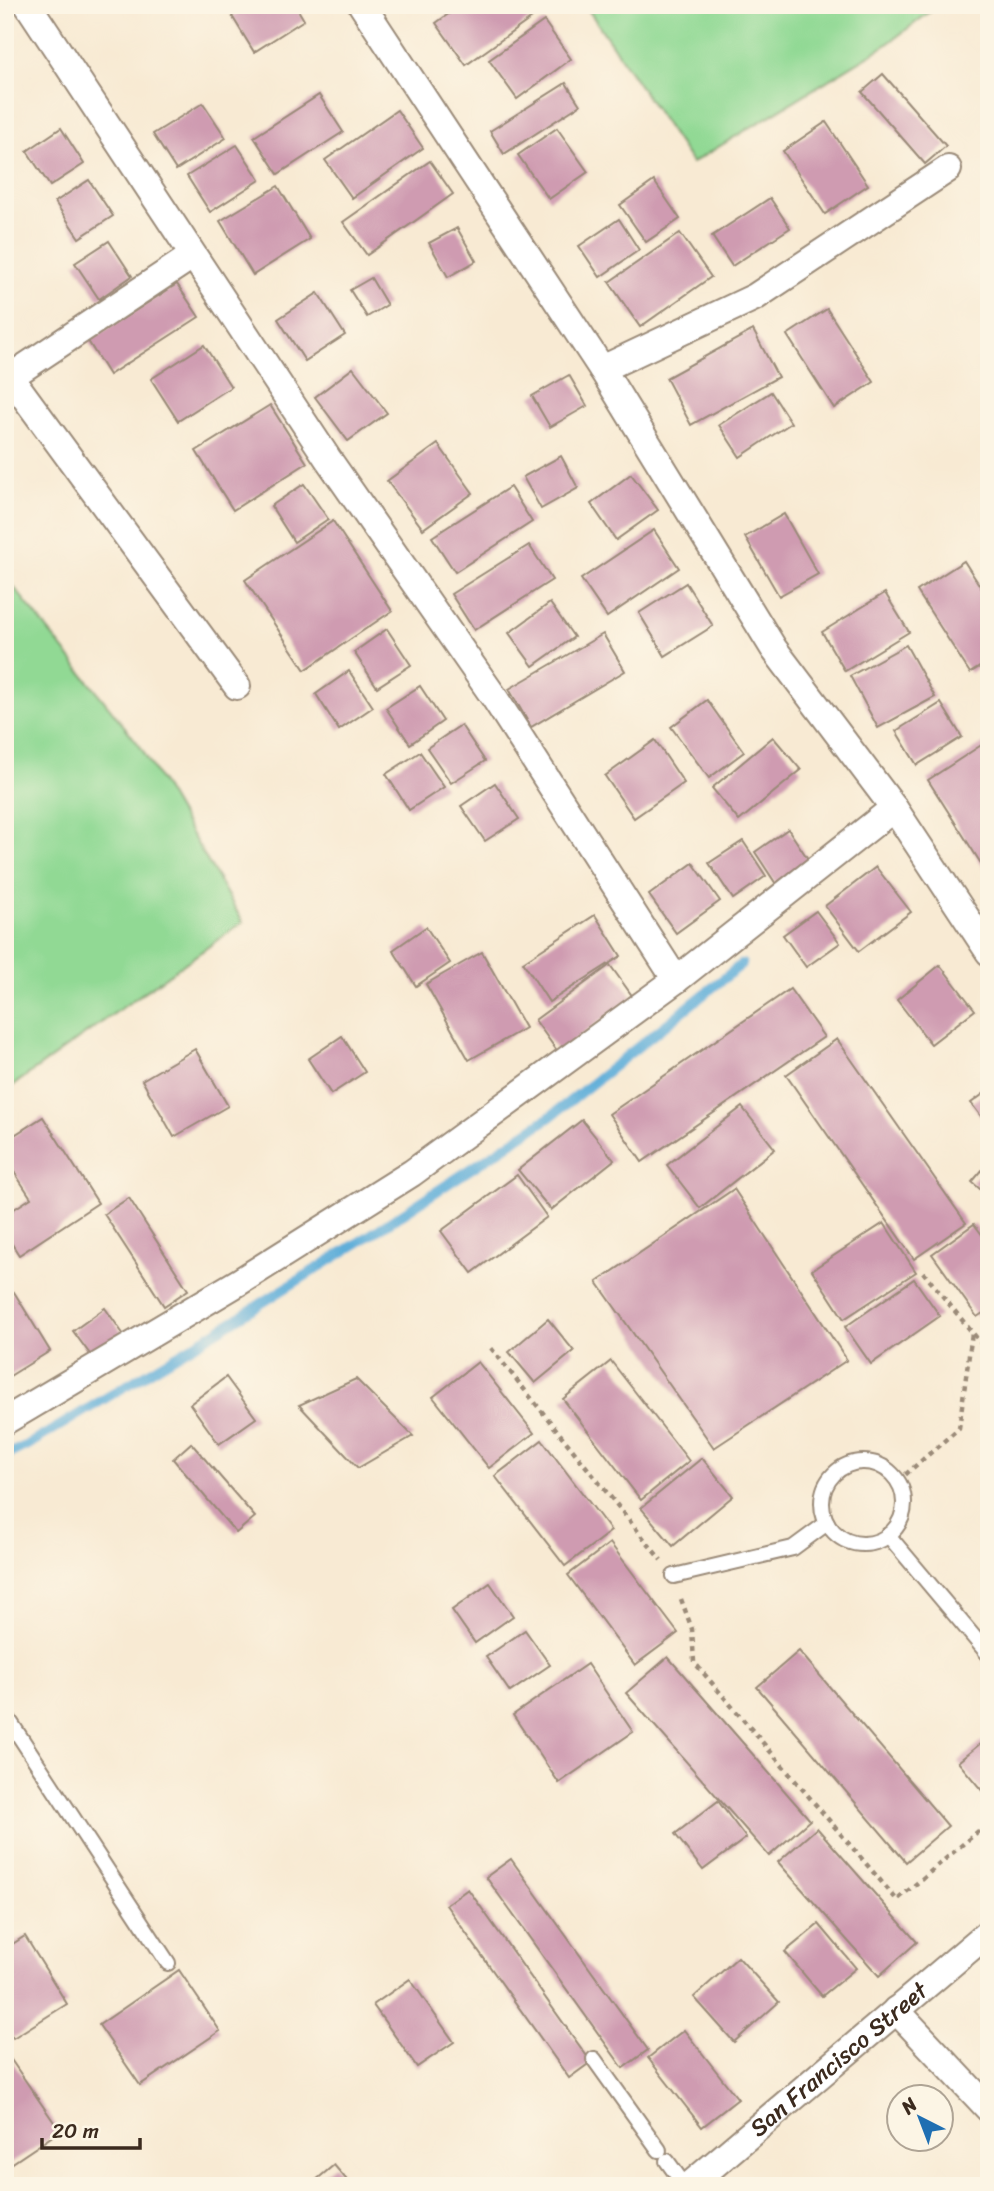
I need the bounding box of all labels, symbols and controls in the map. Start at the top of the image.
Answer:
street label: San Francisco Street [740,1970,938,2148]
north arrow [886,2082,956,2152]
text: N [892,2089,926,2123]
scale bar [42,2107,140,2151]
text: 20 m [52,2112,99,2150]

